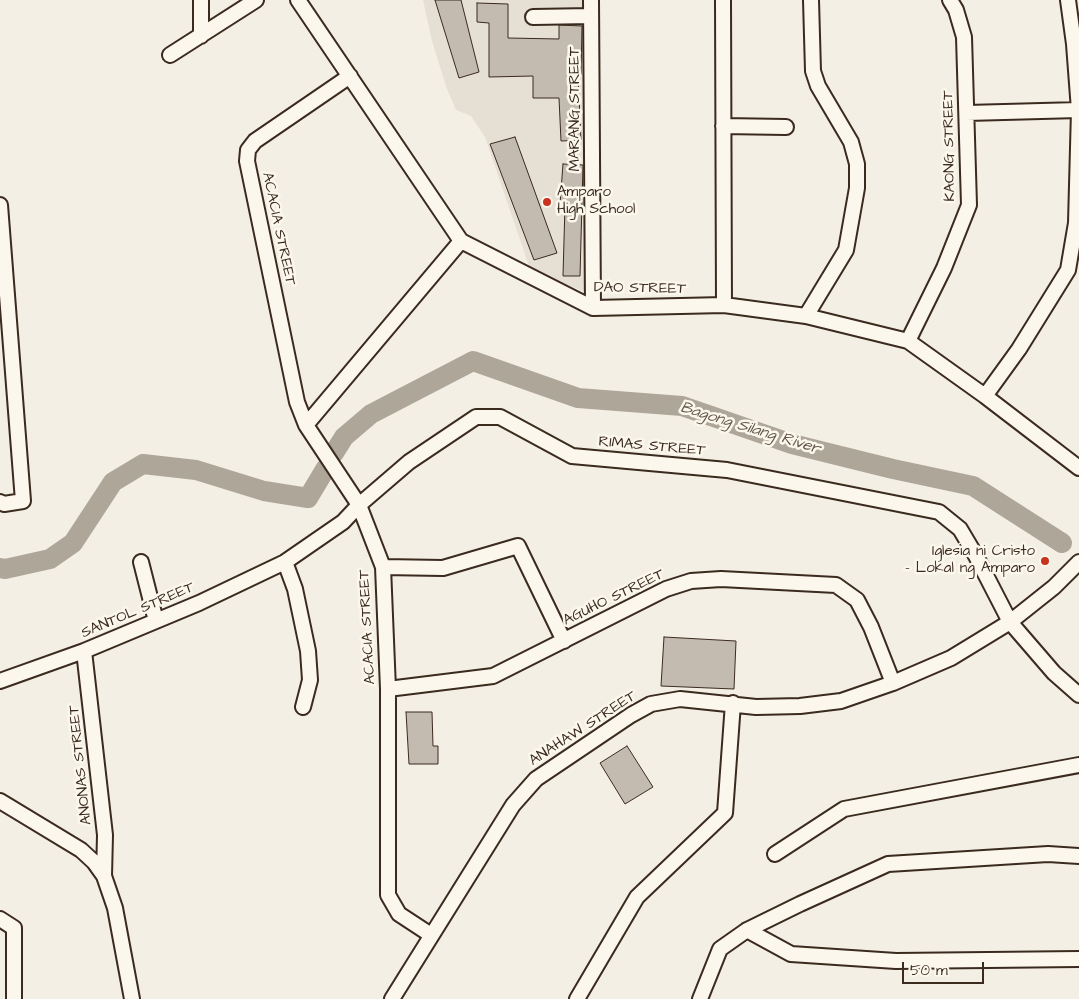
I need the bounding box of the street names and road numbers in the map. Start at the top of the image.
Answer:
street label: MARANG STREET [567,47,585,171]
street label: KAONG STREET [940,90,960,202]
street label: ACACIA STREET [257,171,299,287]
street label: DAO STREET [594,279,686,299]
street label: RIMAS STREET [598,433,706,461]
street label: AGUHO STREET [560,566,668,630]
street label: ACACIA STREET [356,569,380,685]
street label: SANTOL STREET [79,579,197,643]
street label: ANAHAW STREET [526,688,640,770]
street label: ANONAS STREET [66,704,96,826]

